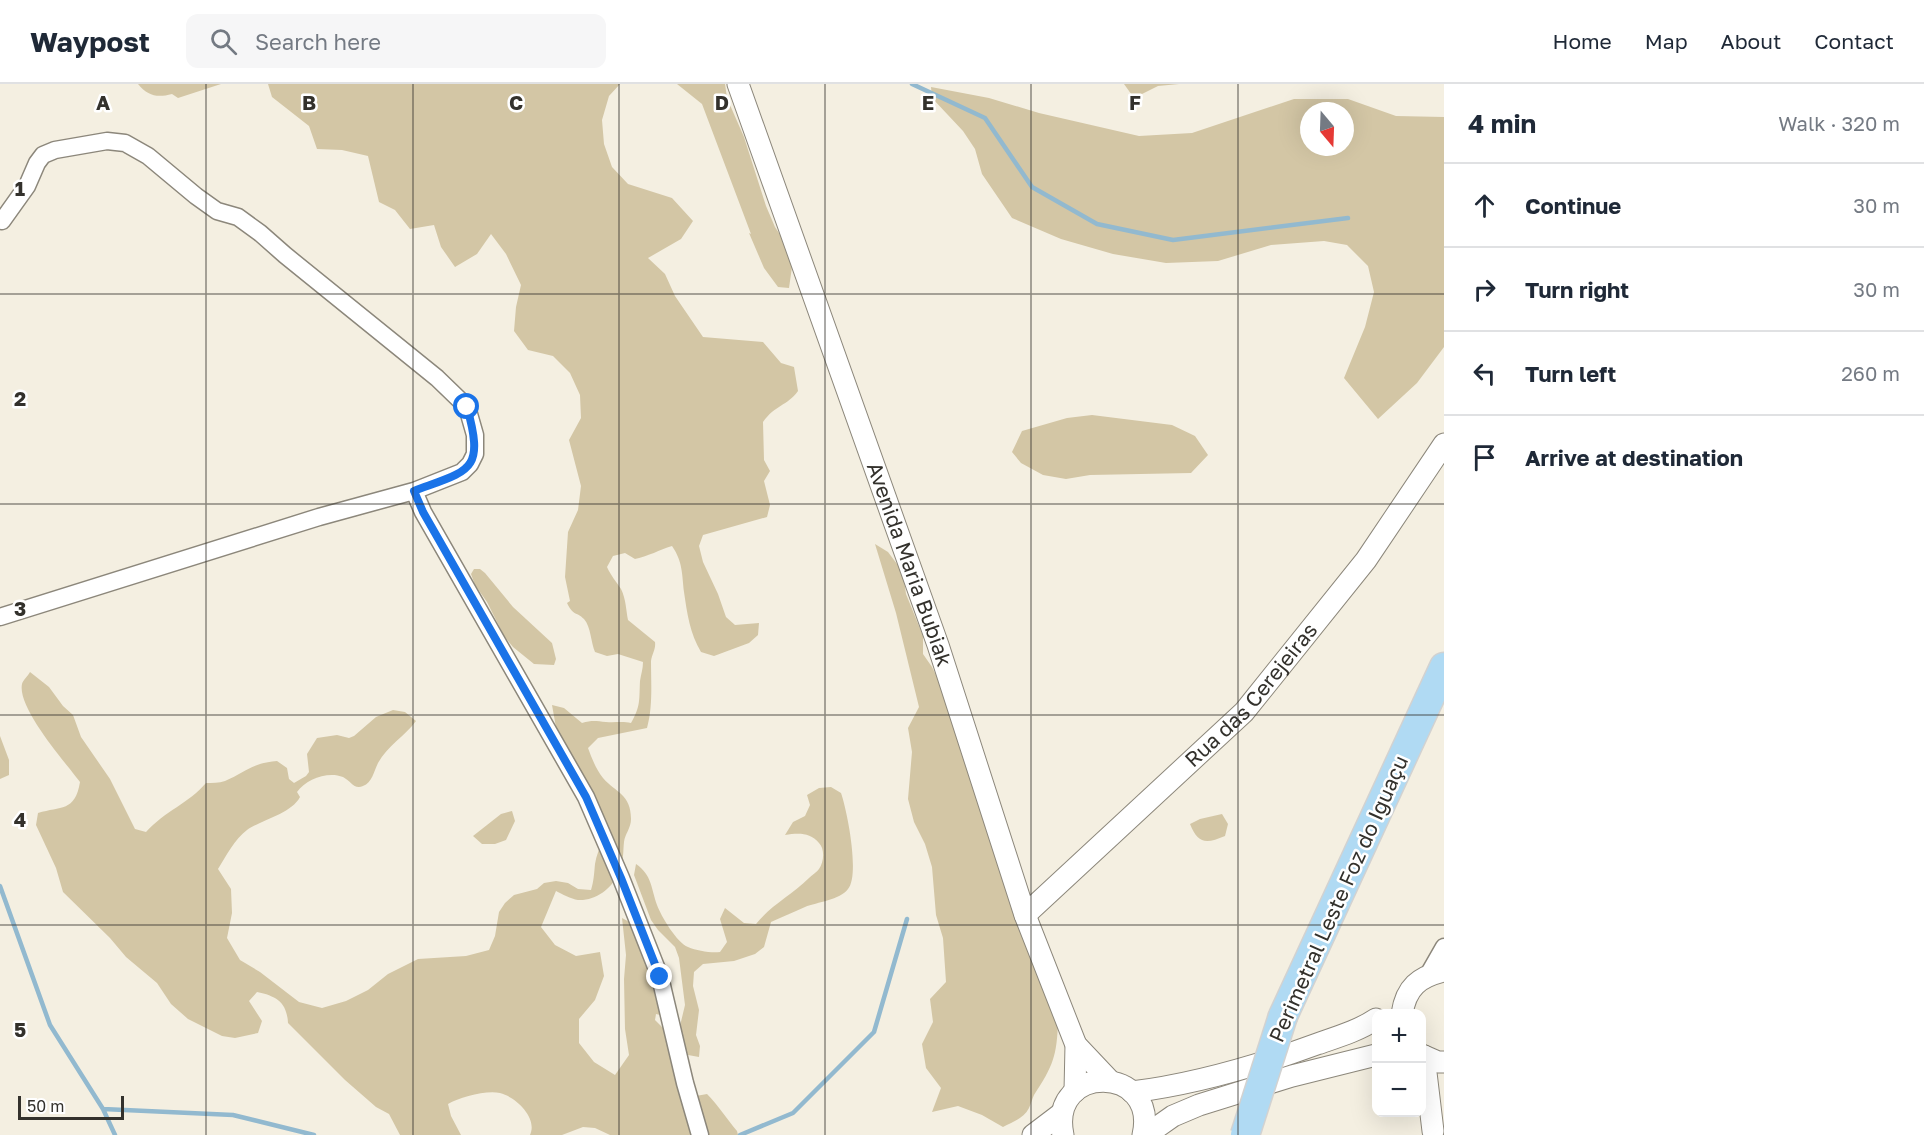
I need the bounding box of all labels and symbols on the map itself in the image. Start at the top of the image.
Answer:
text: A [96,90,110,114]
text: B [302,90,316,114]
text: C [509,90,523,114]
text: D [715,90,729,114]
text: E [922,90,934,114]
text: F [1129,90,1141,114]
north arrow [1300,102,1354,156]
text: 1 [15,176,25,200]
text: 2 [14,386,26,410]
route start [453,393,479,419]
street label: Avenida Maria Bubiak [862,458,958,670]
text: 3 [14,596,26,620]
street label: Rua das Cerejeiras [1179,617,1322,772]
street label: Perimetral Leste Foz do Iguaçu [1263,751,1413,1046]
text: 4 [14,807,26,831]
route end [646,963,672,989]
text: 5 [14,1017,26,1041]
scale bar [18,1093,124,1120]

